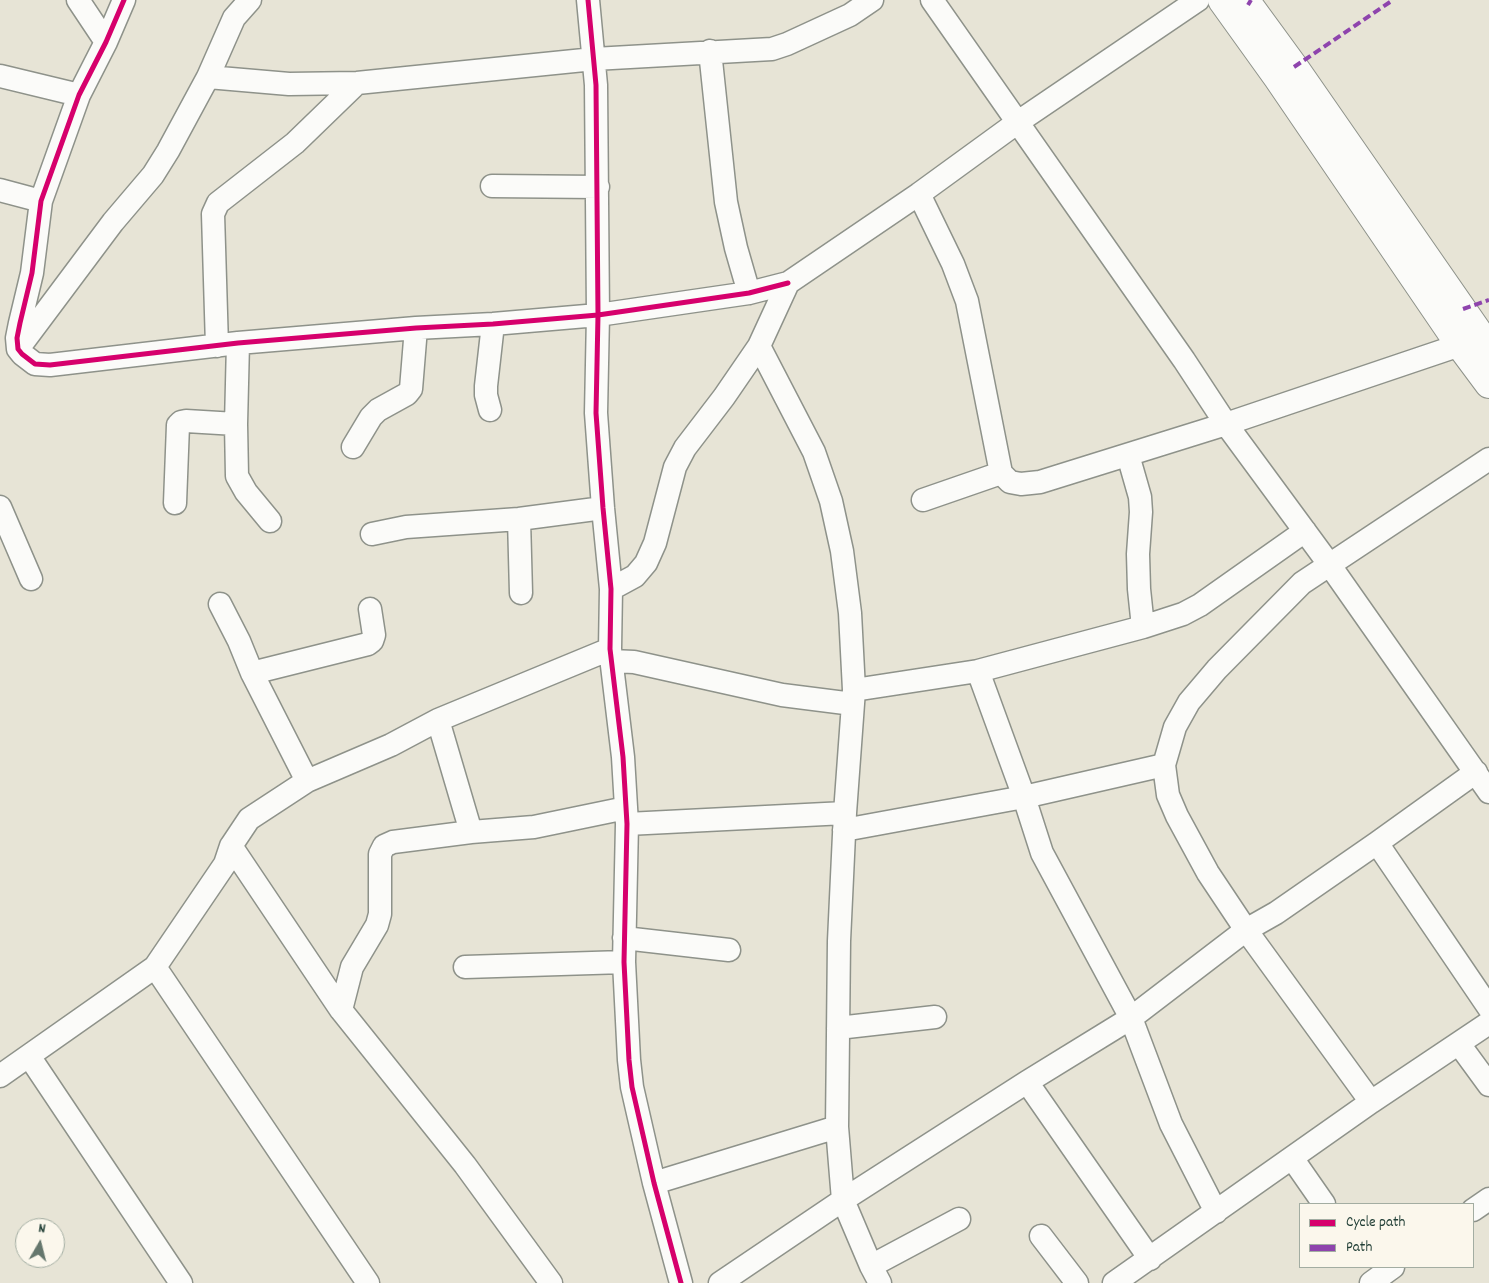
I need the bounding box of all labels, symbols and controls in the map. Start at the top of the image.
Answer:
legend [1299,1203,1474,1268]
text: Cycle path [1346,1212,1405,1234]
north arrow [15,1218,65,1268]
text: N [37,1219,47,1240]
text: Path [1346,1237,1372,1259]

